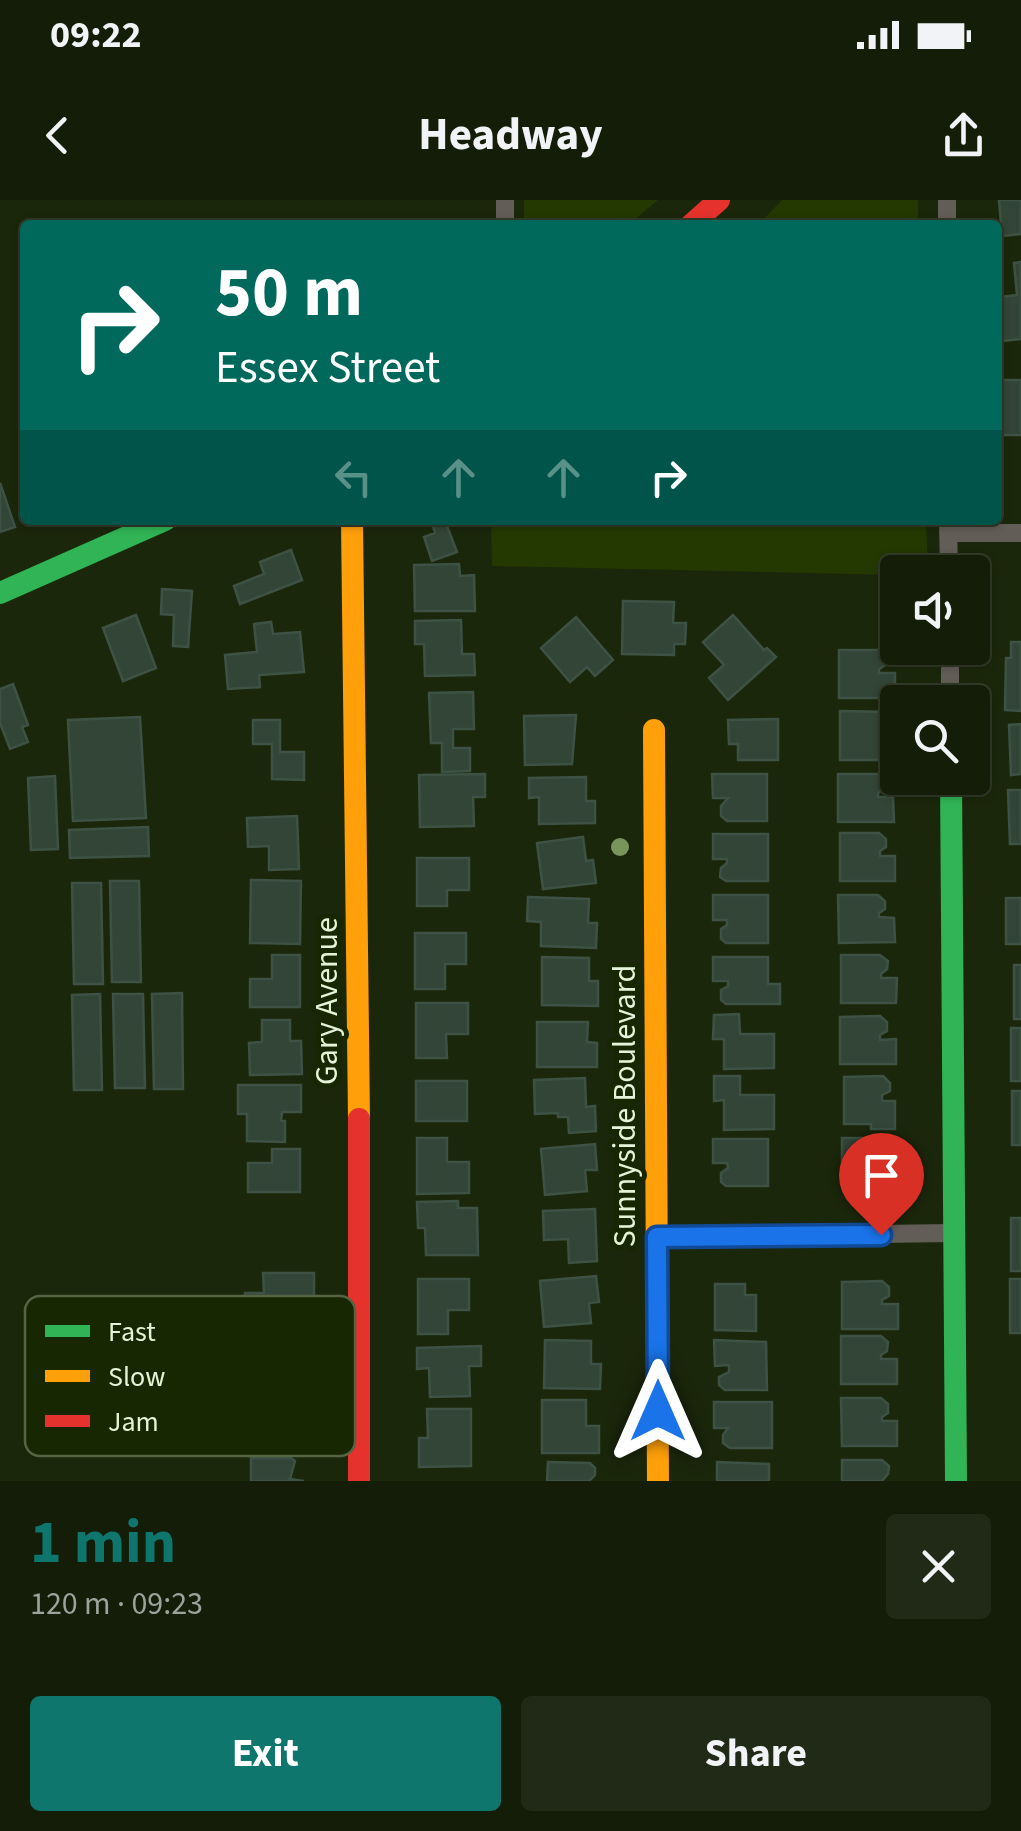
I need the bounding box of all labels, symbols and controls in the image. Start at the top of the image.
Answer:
text: 09:22 [50,8,142,62]
text: Headway [418,103,603,167]
icon: back [30,108,85,163]
icon: share [936,108,991,163]
text: 50 m [215,243,363,343]
icon: right [50,260,180,390]
text: Essex Street [215,336,440,400]
icon: left [326,450,381,505]
icon: ahead [431,450,486,505]
icon: ahead [536,450,591,505]
icon: right [641,450,696,505]
map controls [880,555,990,795]
button: sound [880,555,990,665]
button: search [880,685,990,795]
street label: Gary Avenue [304,917,350,1085]
street label: Sunnyside Boulevard [602,965,648,1247]
pin [839,1133,924,1236]
icon: arrive [854,1148,909,1203]
legend [25,1296,355,1456]
text: Fast [108,1312,156,1352]
text: Slow [108,1357,165,1397]
position arrow [606,1359,710,1463]
text: Jam [108,1402,159,1442]
text: 1 min [30,1501,176,1586]
button: close [886,1514,991,1619]
text: 120 m · 09:23 [30,1581,203,1627]
button: Exit [30,1696,501,1811]
button: Share [521,1696,991,1811]

